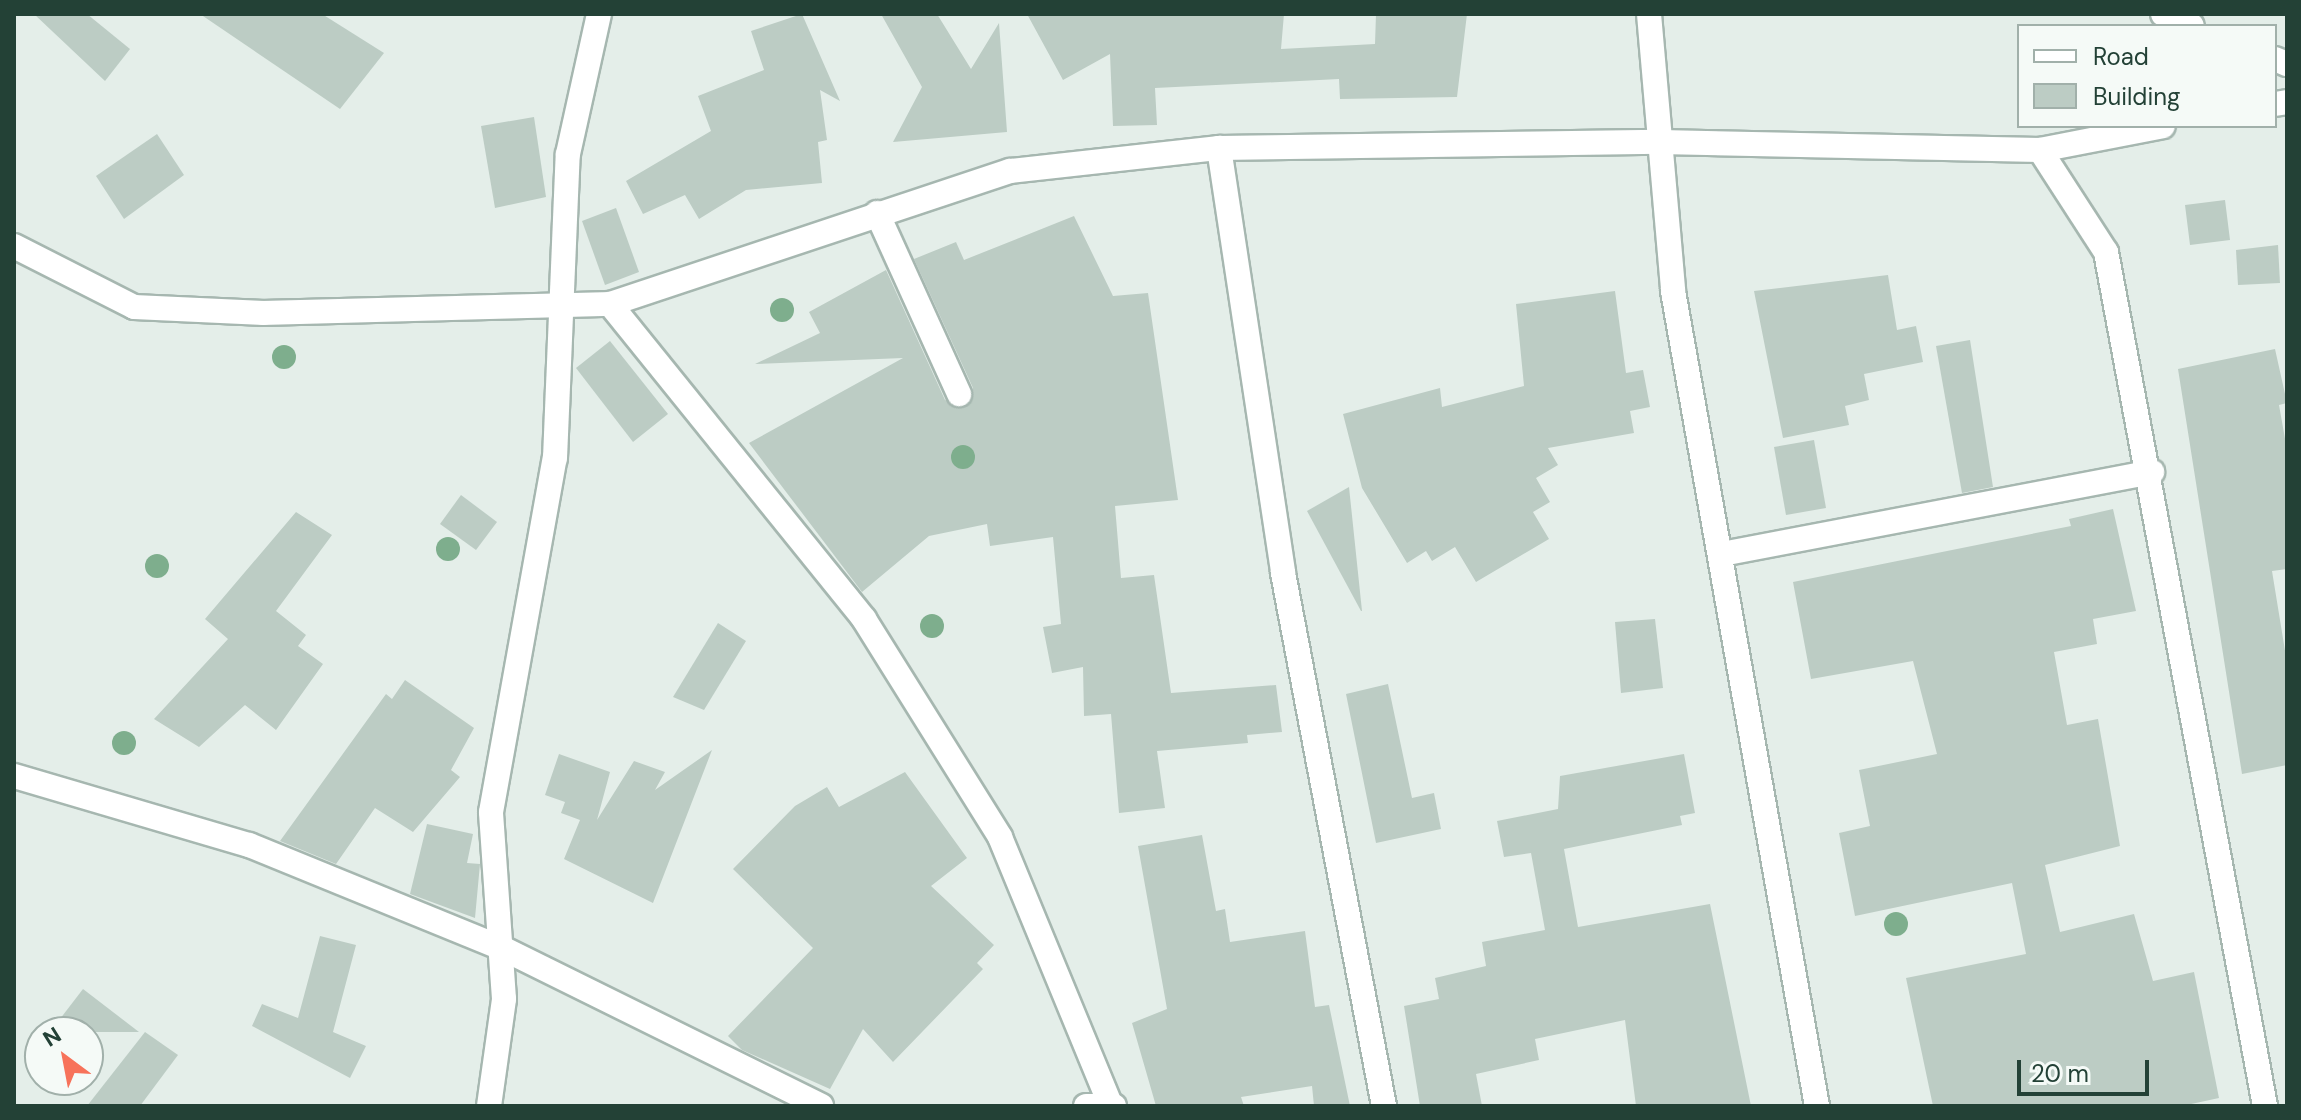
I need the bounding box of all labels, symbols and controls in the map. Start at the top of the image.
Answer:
legend [2017,24,2277,128]
text: Road [2093,41,2149,72]
text: Building [2093,81,2180,112]
north arrow [24,1016,104,1096]
text: N [38,1020,67,1053]
scale bar [2021,1044,2153,1094]
text: 20 m [2031,1058,2089,1089]

